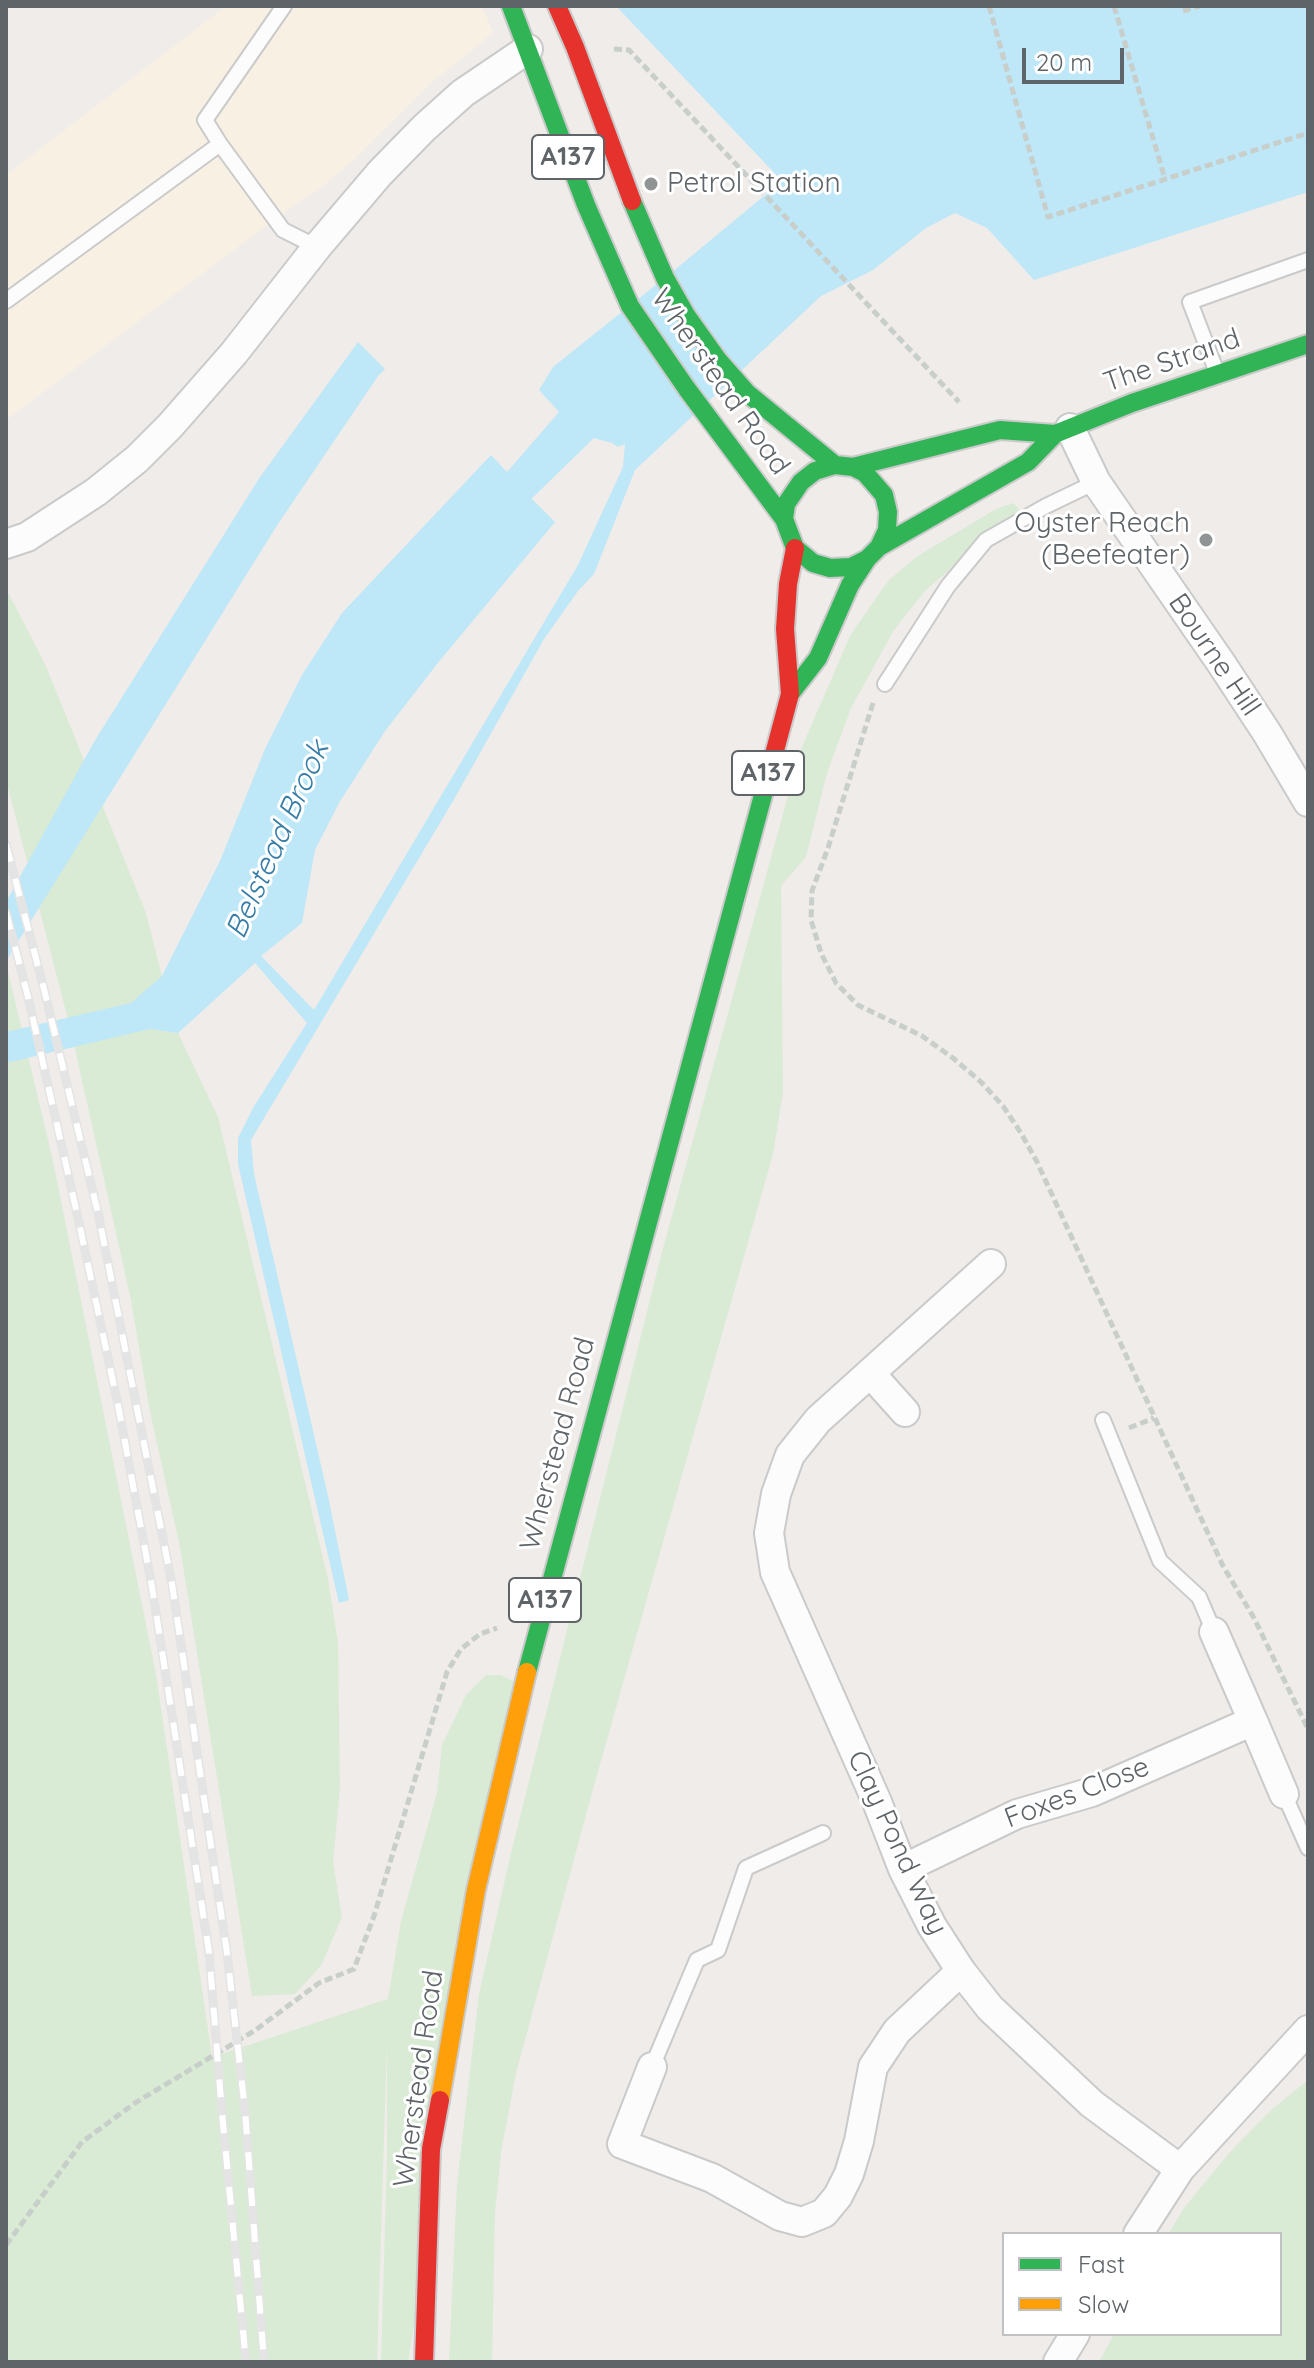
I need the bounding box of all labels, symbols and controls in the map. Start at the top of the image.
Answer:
scale bar [1026,32,1128,82]
text: 20 m [1036,47,1092,77]
road number: A137 [532,135,604,179]
place label: Petrol Station [667,167,841,201]
marker: Petrol Station [642,175,660,193]
street label: Wherstead Road [643,283,797,481]
street label: The Strand [1099,322,1245,400]
place label: Oyster Reach (Beefeater) [1014,507,1190,573]
marker: Oyster Reach (Beefeater) [1197,531,1215,549]
street label: Bourne Hill [1161,587,1267,723]
water label: Belstead Brook [218,736,338,944]
road number: A137 [732,751,804,795]
street label: Wherstead Road [513,1334,603,1554]
road number: A137 [509,1578,581,1622]
street label: Clay Pond Way [840,1746,954,1940]
street label: Foxes Close [1000,1750,1154,1836]
street label: Wherstead Road [387,1968,451,2190]
legend [1002,2232,1282,2336]
text: Fast [1078,2249,1125,2279]
text: Slow [1078,2289,1129,2319]

